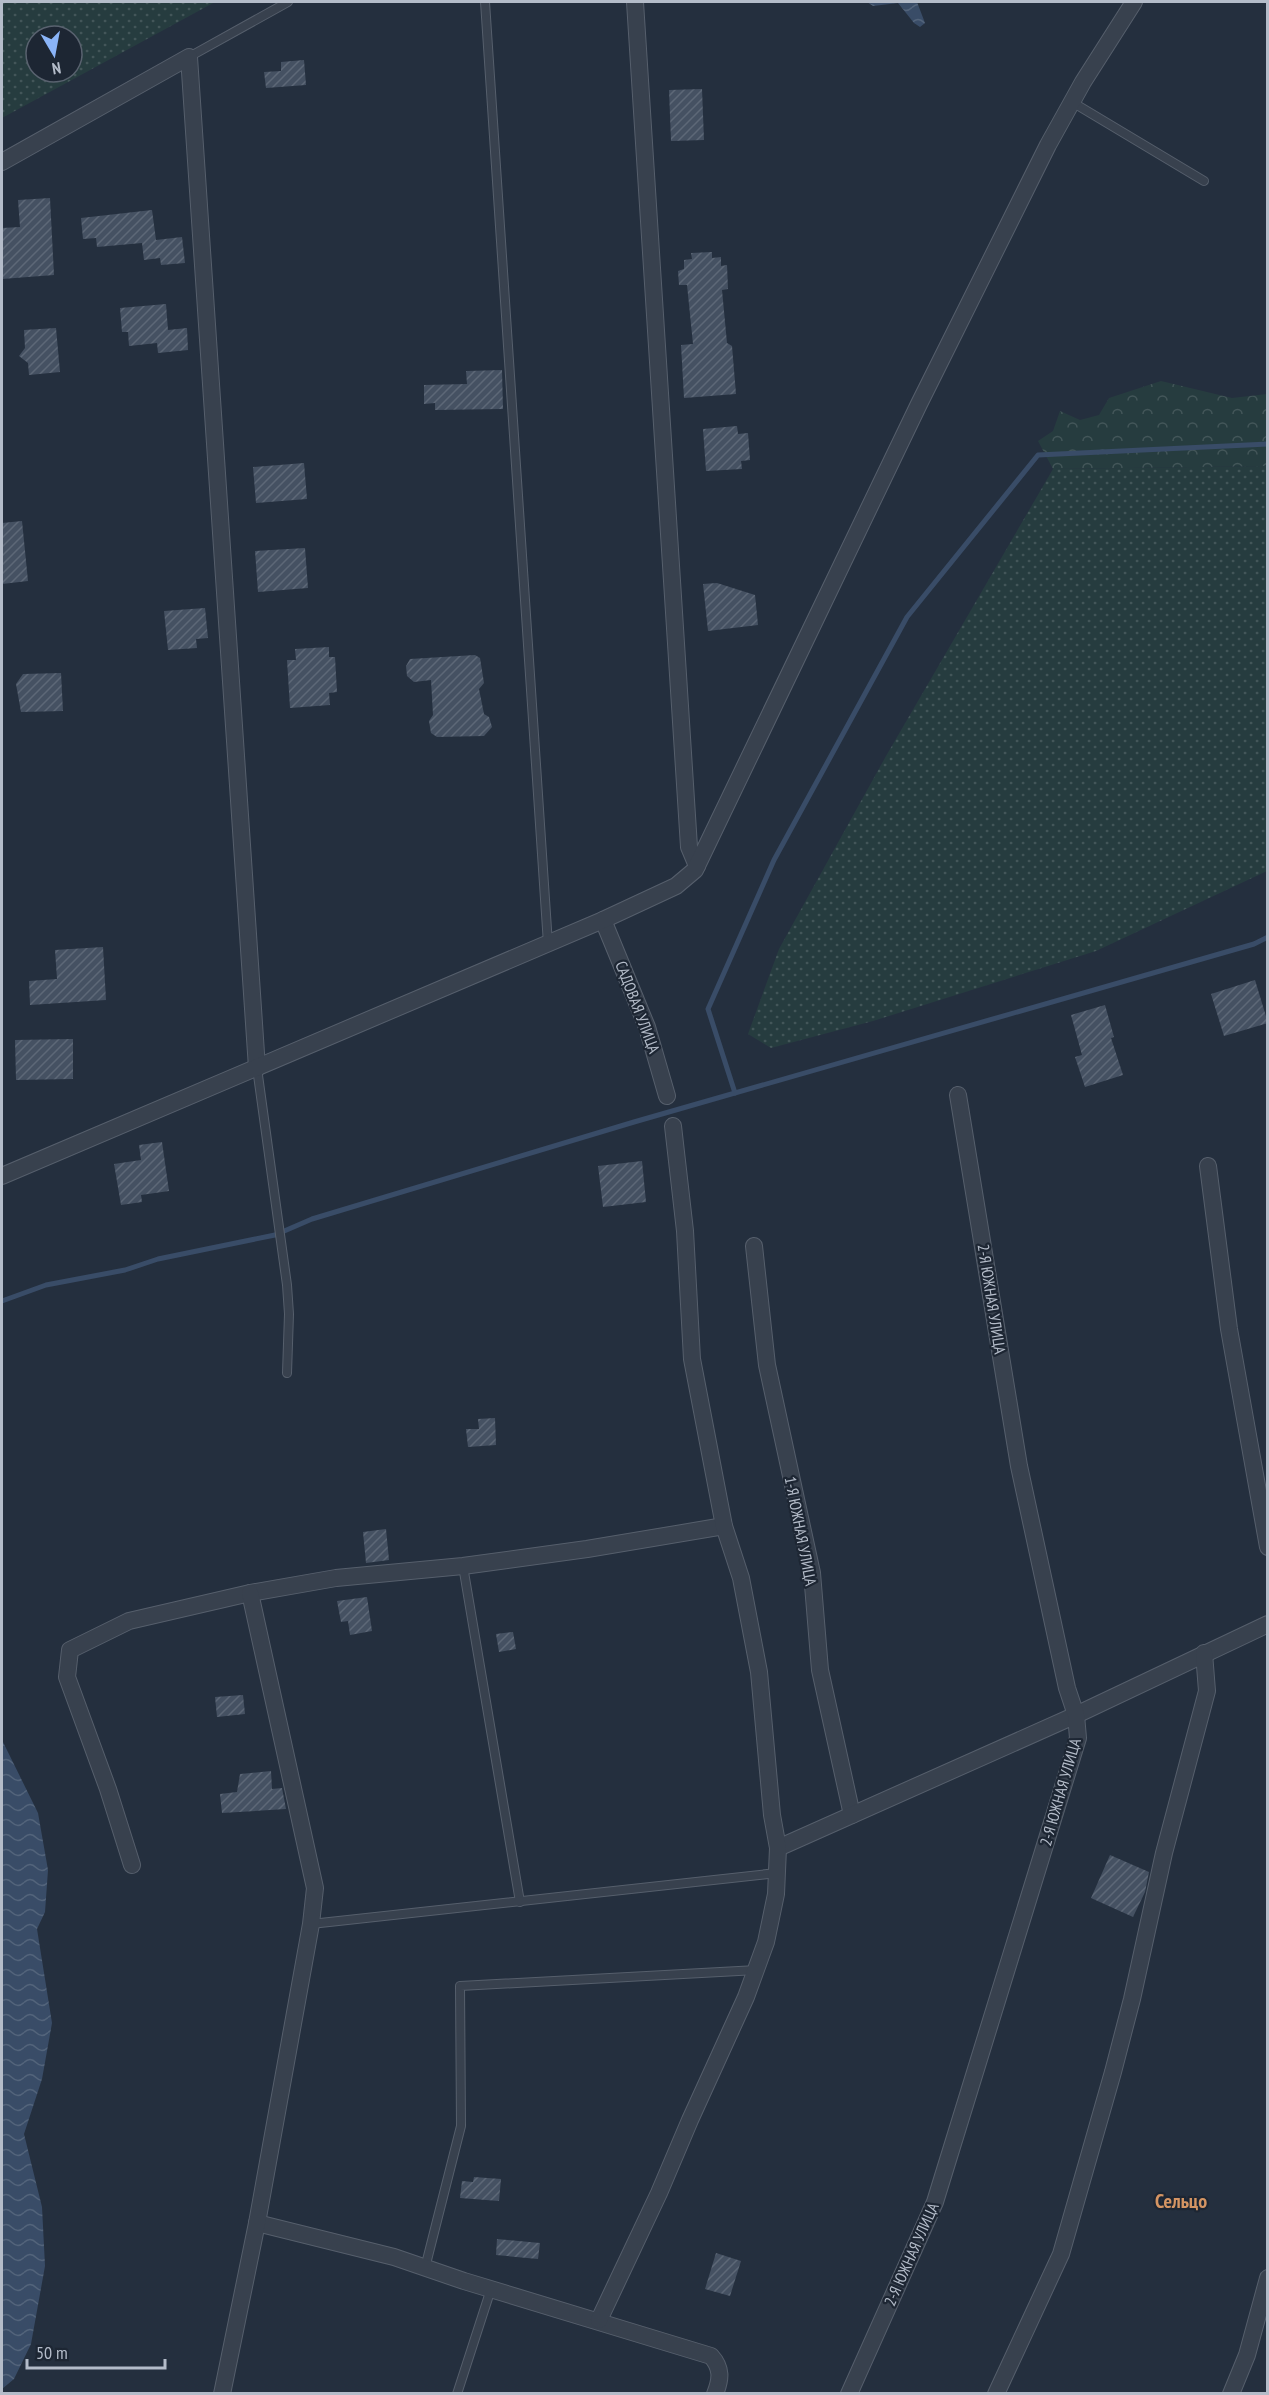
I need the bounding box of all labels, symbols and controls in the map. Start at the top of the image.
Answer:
north arrow [24,24,84,84]
text: N [51,58,63,79]
street label: САДОВАЯ УЛИЦА [611,958,665,1056]
street label: 2-Я ЮЖНАЯ УЛИЦА [973,1243,1011,1356]
street label: 1-Я ЮЖНАЯ УЛИЦА [781,1475,821,1588]
street label: 2-Я ЮЖНАЯ УЛИЦА [1035,1735,1085,1848]
district label: Сельцо [1155,2188,1207,2214]
street label: 2-Я ЮЖНАЯ УЛИЦА [879,2199,943,2309]
scale bar [27,2332,165,2370]
text: 50 m [36,2341,68,2364]

